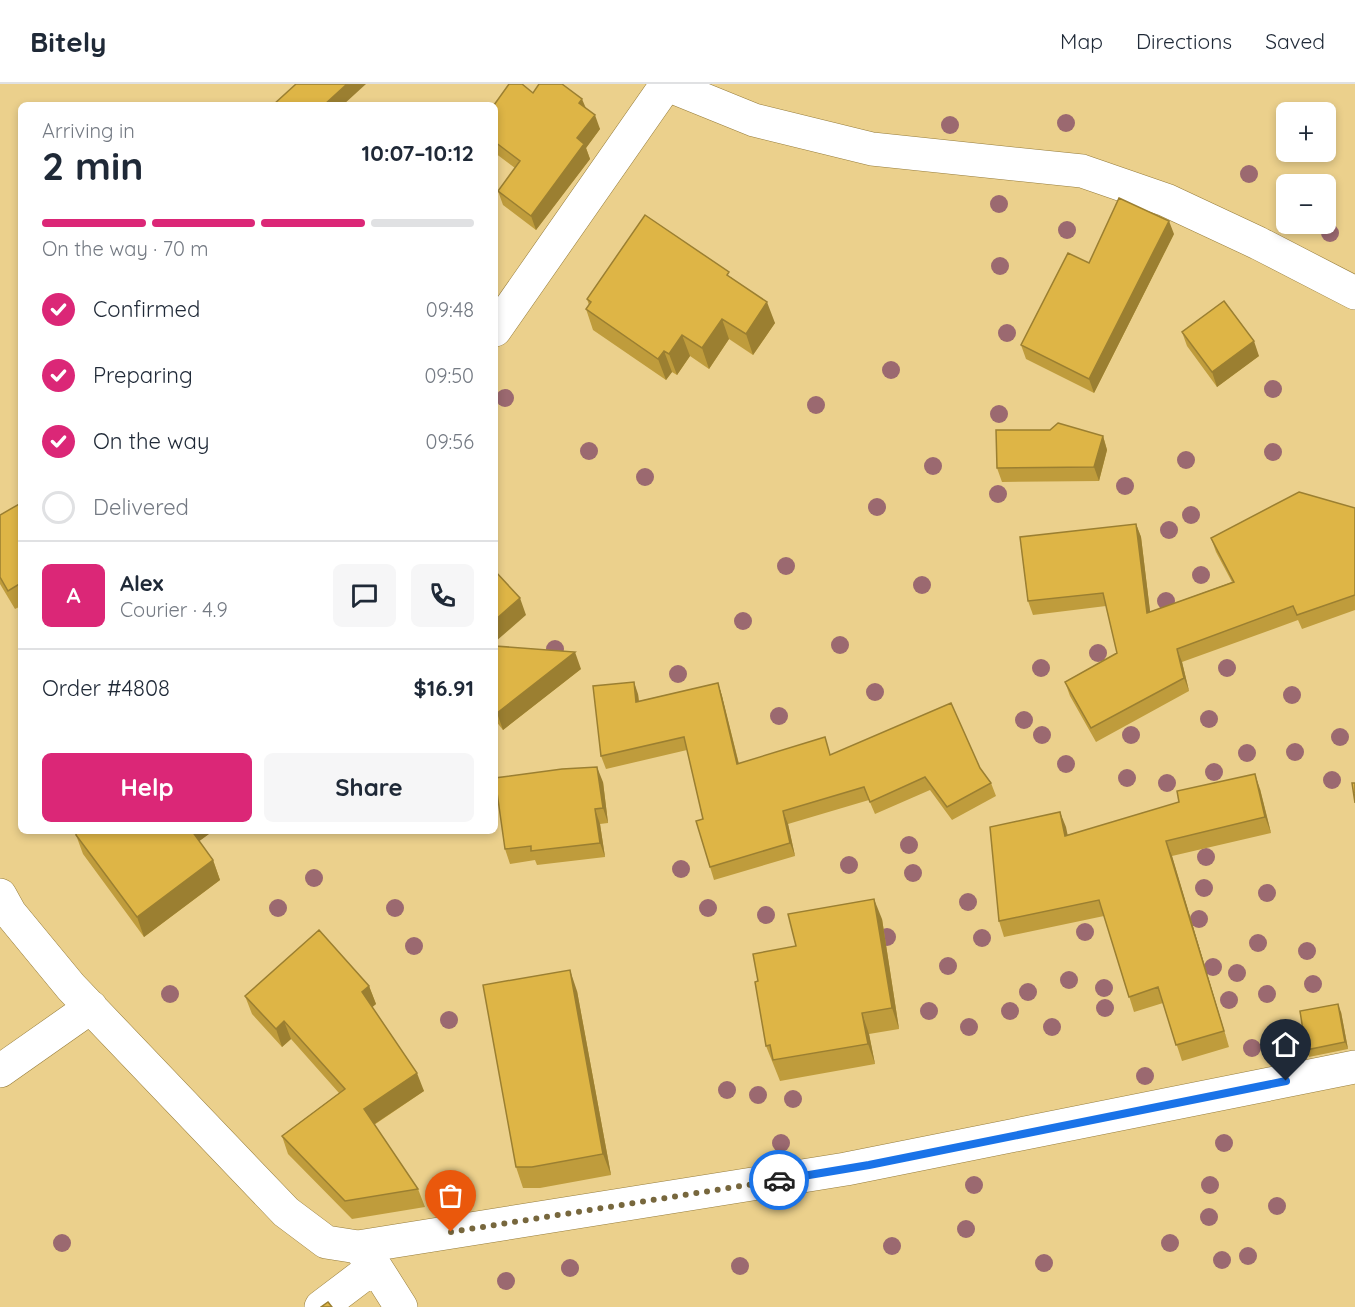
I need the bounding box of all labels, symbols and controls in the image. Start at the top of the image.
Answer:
text: Bitely [30,24,106,59]
text: Map [1060,28,1103,54]
text: Directions [1136,28,1232,54]
text: Saved [1265,28,1325,54]
map controls [1276,102,1336,234]
button: + [1276,102,1336,162]
text: Arriving in [42,118,135,143]
text: 10:07–10:12 [362,139,474,167]
text: 2 min [42,141,144,190]
button: − [1276,174,1336,234]
text: On the way · 70 m [42,236,209,261]
icon: check [42,293,75,326]
text: Confirmed [93,295,200,323]
text: 09:48 [426,297,474,322]
icon: check [42,359,75,392]
text: Preparing [93,361,193,389]
text: 09:50 [424,363,474,388]
icon: check [42,425,75,458]
text: On the way [93,427,209,455]
text: 09:56 [426,429,474,454]
text: Delivered [93,493,189,521]
button: chat [333,564,396,627]
button: phone [411,564,474,627]
text: Alex [120,569,163,597]
text: A [66,581,81,609]
text: Courier · 4.9 [120,597,228,622]
text: Order #4808 [42,674,170,702]
text: $16.91 [414,674,474,702]
button: Help [42,753,252,822]
button: Share [264,753,474,822]
pin [1260,1019,1311,1081]
icon: home [1269,1028,1302,1061]
courier [749,1150,809,1210]
icon: car [763,1164,796,1197]
pin [425,1170,476,1232]
icon: bag [434,1179,467,1212]

